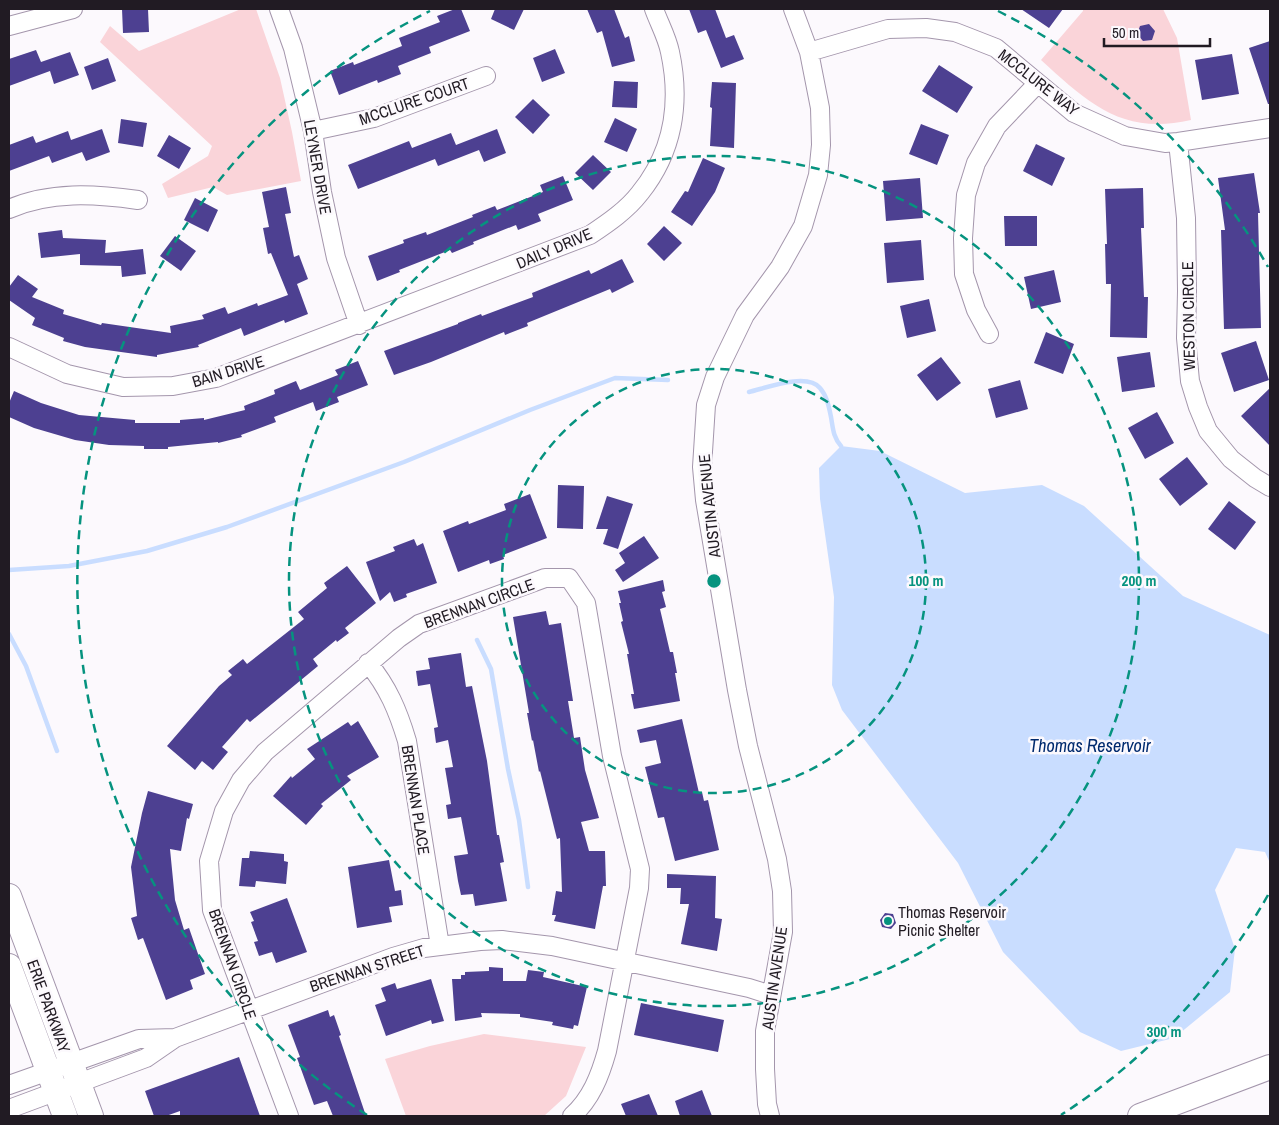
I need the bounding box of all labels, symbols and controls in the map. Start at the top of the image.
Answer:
scale bar [1104,15,1210,47]
text: 50 m [1112,22,1139,43]
street label: MCCLURE WAY [994,43,1084,121]
street label: MCCLURE COURT [356,72,472,130]
street label: LEYNER DRIVE [299,118,337,216]
street label: DAILY DRIVE [513,222,595,274]
street label: WESTON CIRCLE [1176,261,1200,371]
street label: BAIN DRIVE [189,350,267,392]
street label: AUSTIN AVENUE [693,453,725,560]
text: 100 m [909,570,943,591]
text: 200 m [1122,570,1156,591]
centre of rings [705,572,723,590]
street label: BRENNAN CIRCLE [421,573,537,633]
water label: Thomas Reservoir [1029,733,1152,758]
street label: BRENNAN PLACE [396,744,436,856]
place label: Thomas Reservoir Picnic Shelter [898,901,1007,941]
street label: BRENNAN CIRCLE [204,906,262,1022]
marker: Thomas Reservoir Picnic Shelter [882,915,894,927]
street label: AUSTIN AVENUE [756,925,792,1032]
street label: BRENNAN STREET [307,939,427,997]
street label: ERIE PARKWAY [22,956,76,1056]
text: 300 m [1147,1021,1181,1042]

